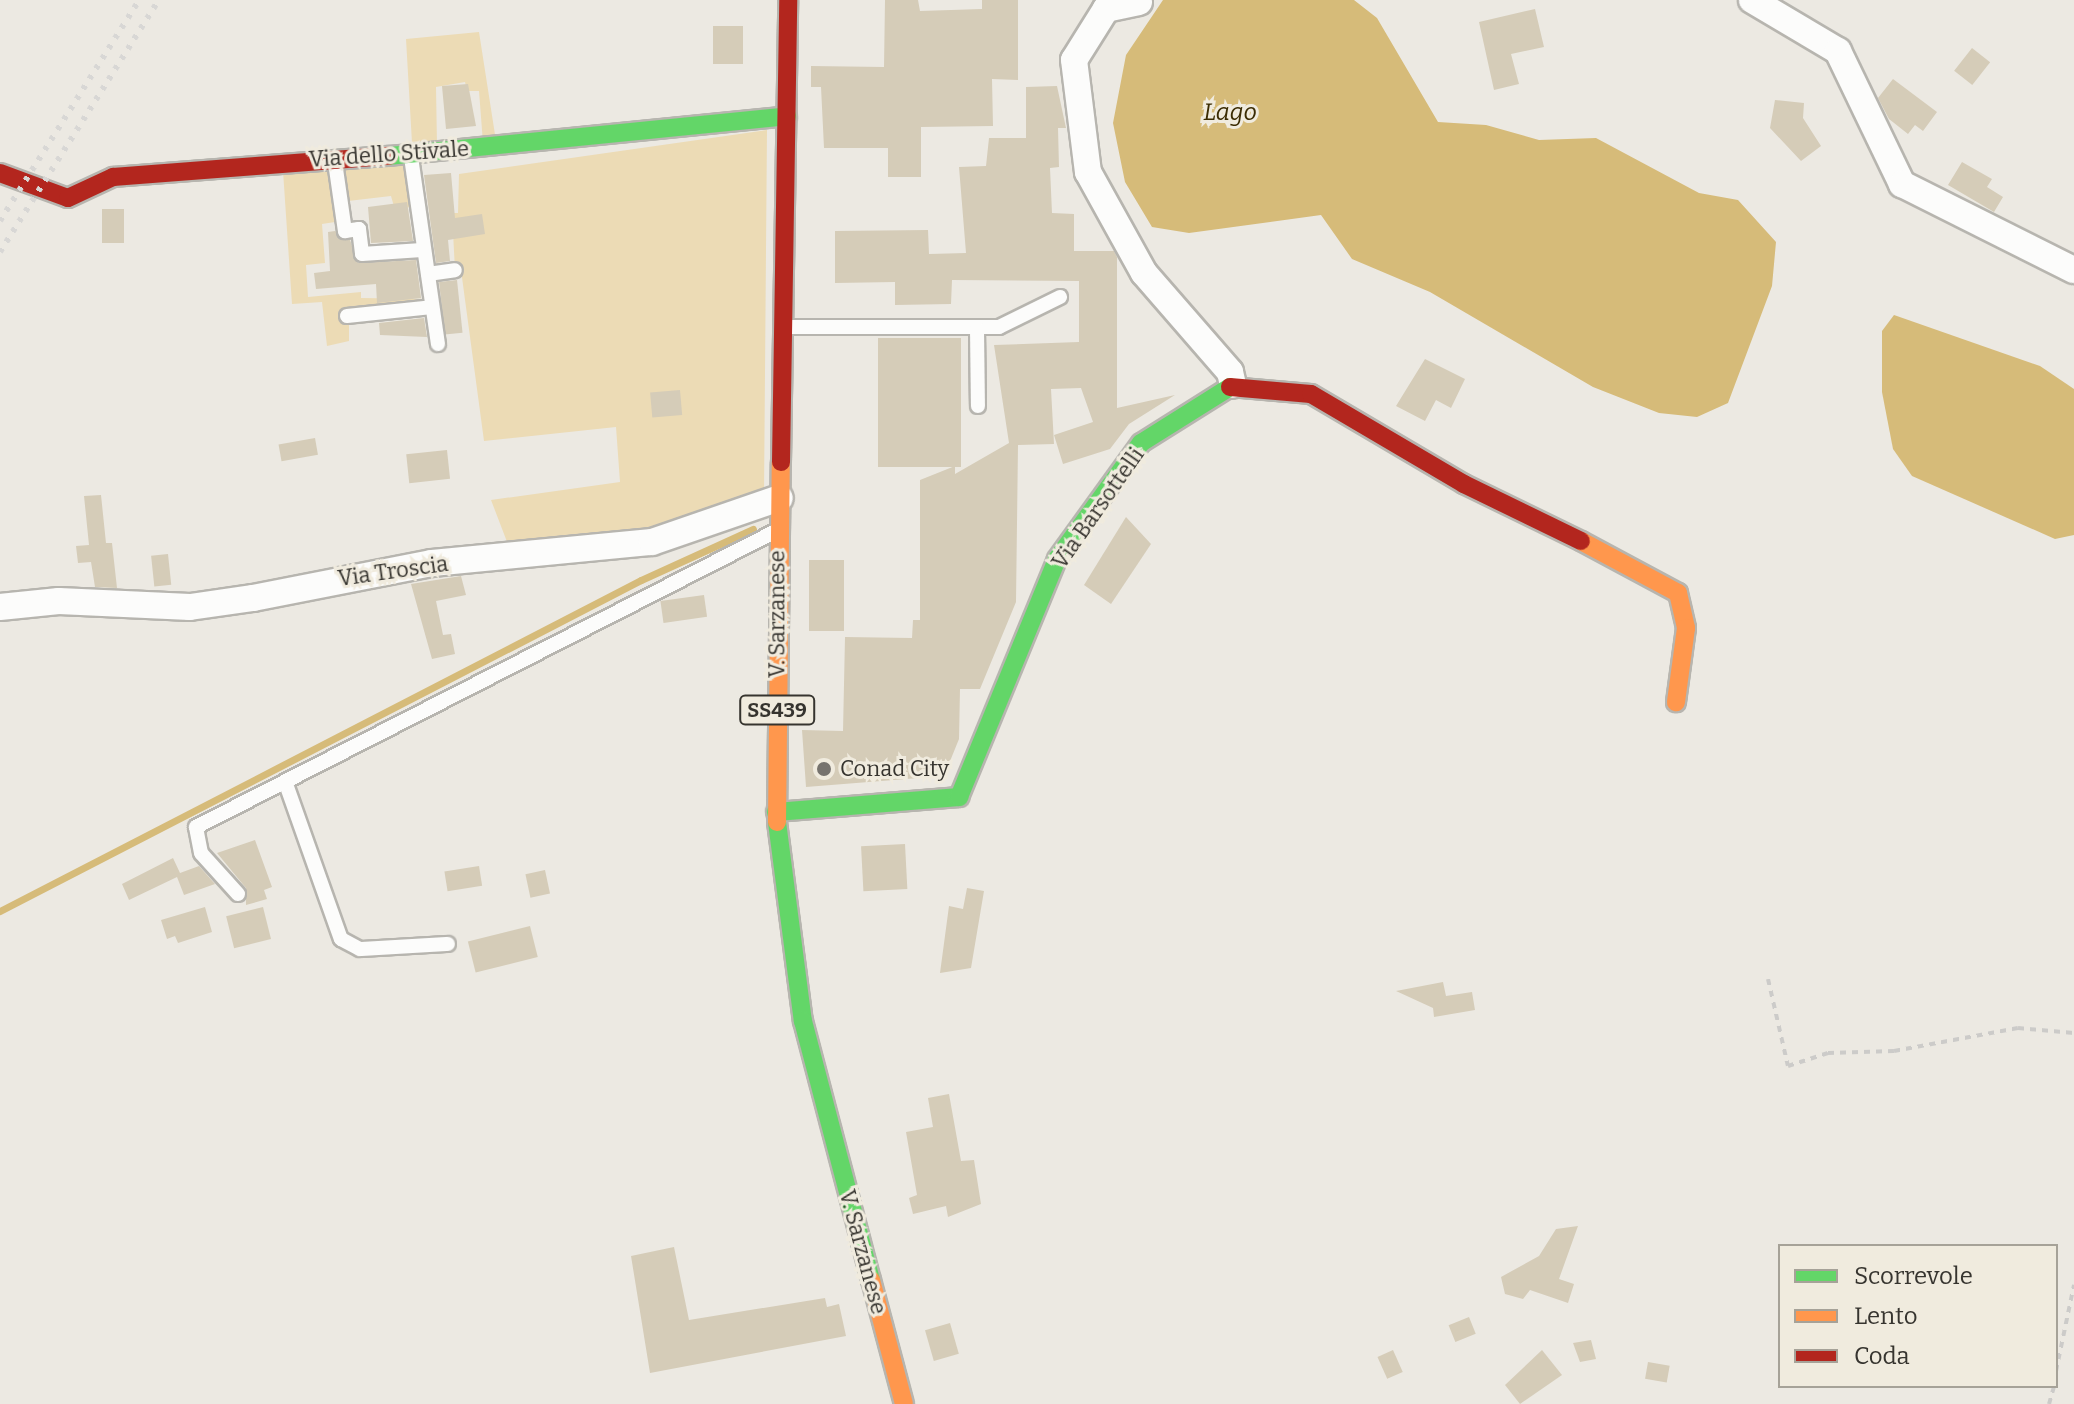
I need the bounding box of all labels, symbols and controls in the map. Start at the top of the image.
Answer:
water label: Lago [1203,99,1257,127]
street label: Via dello Stivale [308,135,470,173]
street label: Via Barsottelli [1046,442,1150,574]
street label: Via Troscia [336,550,450,592]
street label: V. Sarzanese [764,550,790,678]
road number: SS439 [739,694,815,726]
place label: Conad City [840,756,949,782]
marker: Conad City [815,760,833,778]
street label: V. Sarzanese [834,1187,892,1317]
legend [1778,1244,2058,1388]
text: Scorrevole [1854,1262,1973,1290]
text: Lento [1854,1302,1917,1330]
text: Coda [1854,1342,1910,1370]

